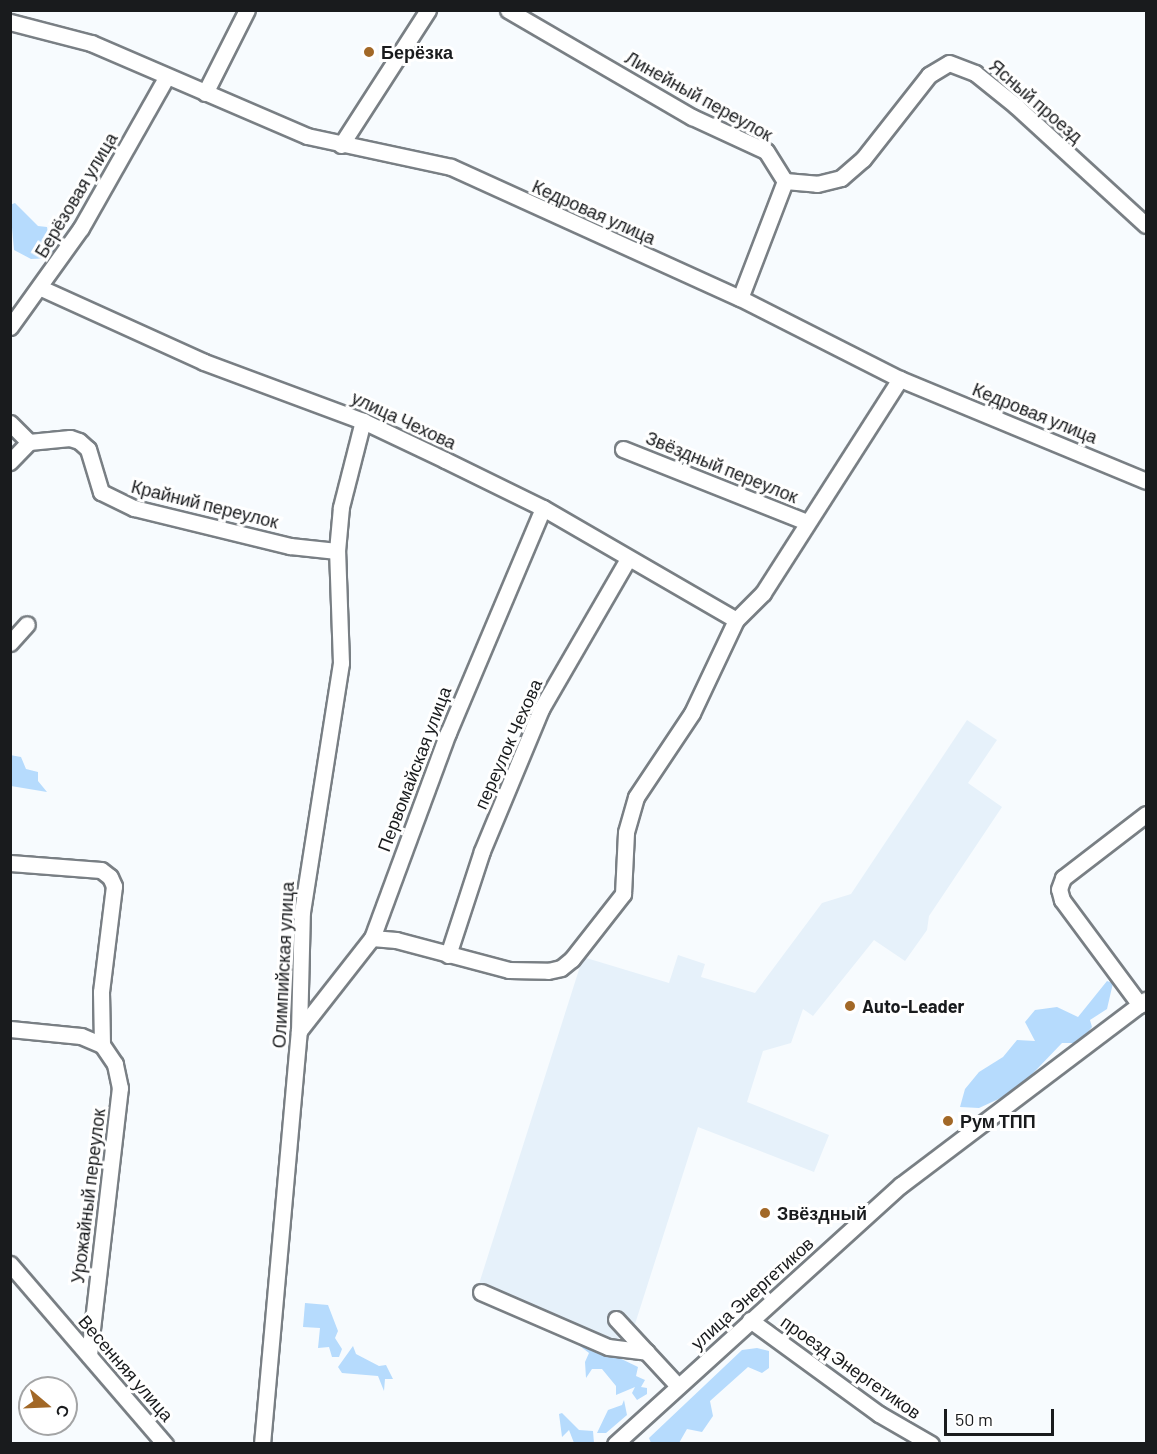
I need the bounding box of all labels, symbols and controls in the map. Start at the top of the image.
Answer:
place label: Берёзка [381,41,453,63]
marker: Берёзка [362,45,376,59]
street label: Линейный переулок [622,47,776,145]
street label: Ясный проезд [985,55,1087,147]
street label: Берёзовая улица [30,129,122,261]
street label: Кедровая улица [529,175,659,249]
street label: Кедровая улица [969,378,1101,448]
street label: улица Чехова [348,386,460,454]
street label: Звёздный переулок [643,427,801,507]
street label: Крайний переулок [129,475,281,533]
street label: переулок Чехова [470,676,546,812]
street label: Первомайская улица [373,683,455,855]
street label: Олимпийская улица [268,881,298,1049]
place label: Auto-Leader [862,995,964,1017]
marker: Auto-Leader [843,999,857,1013]
street label: Урожайный переулок [67,1107,109,1285]
place label: Рум ТПП [960,1110,1036,1132]
marker: Рум ТПП [941,1114,955,1128]
place label: Звёздный [777,1202,867,1224]
marker: Звёздный [758,1206,772,1220]
street label: улица Энергетиков [686,1232,818,1354]
street label: Весенняя улица [74,1311,178,1425]
street label: проезд Энергетиков [777,1311,925,1423]
north arrow [18,1376,78,1436]
scale bar [947,1397,1056,1435]
text: С [53,1403,74,1420]
text: 50 m [955,1408,993,1430]

